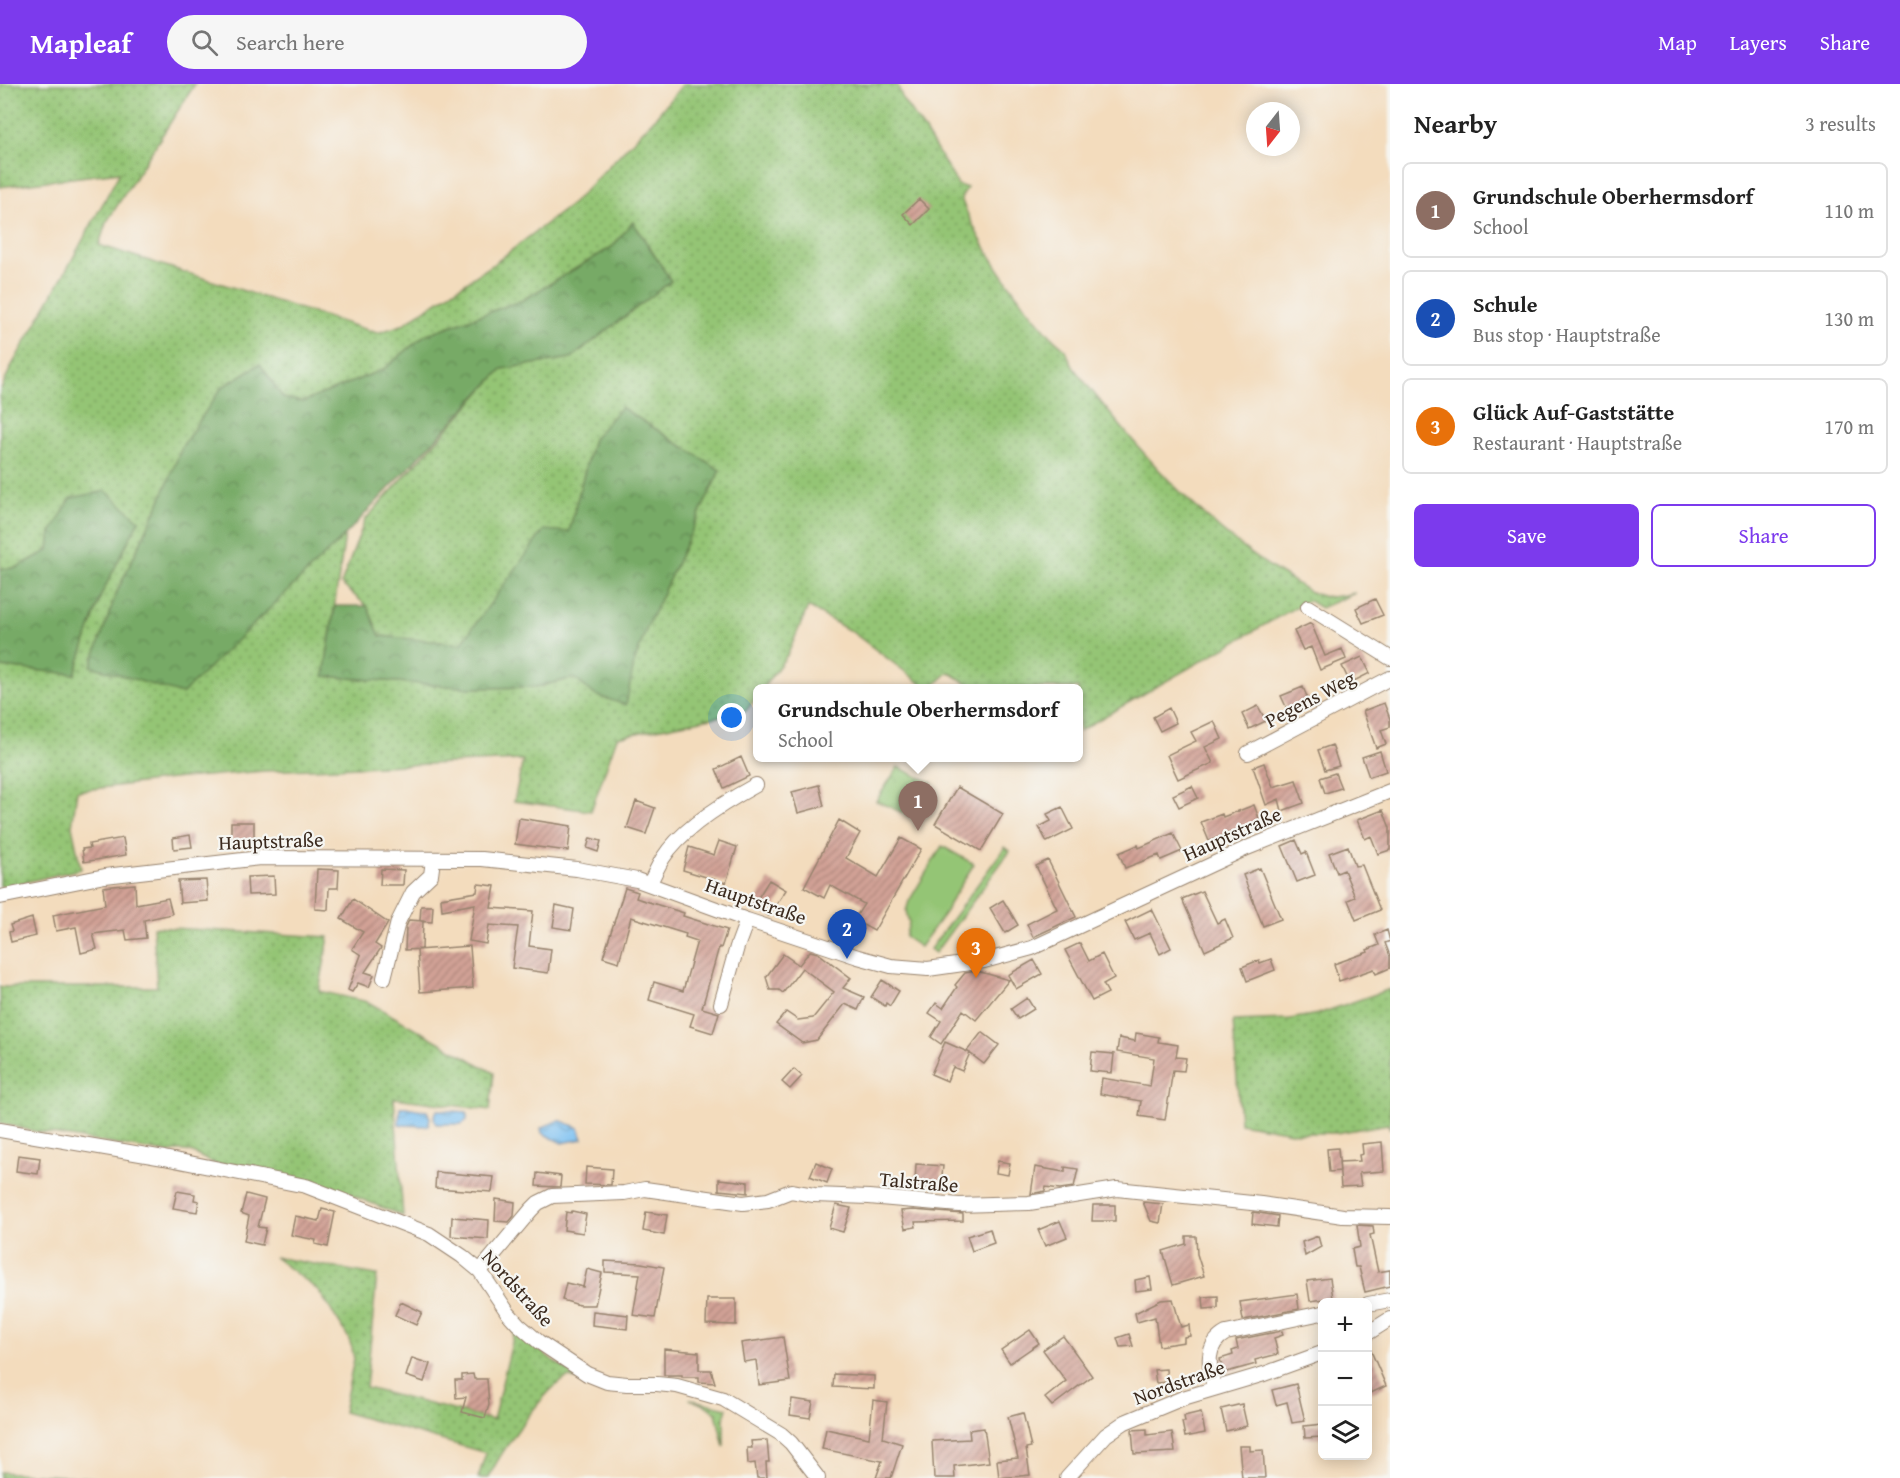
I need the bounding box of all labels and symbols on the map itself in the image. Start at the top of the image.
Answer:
north arrow [1246,102,1300,156]
street label: Pegens Weg [1259,663,1360,735]
your location [717,703,746,732]
pin: 1 [898,782,938,831]
street label: Hauptstraße [1178,799,1286,868]
street label: Hauptstraße [218,824,324,857]
street label: Hauptstraße [702,870,811,931]
pin: 2 [828,910,866,959]
pin: 3 [956,928,996,978]
street label: Talstraße [878,1164,960,1199]
street label: Nordstraße [476,1242,561,1333]
street label: Nordstraße [1129,1352,1229,1412]

